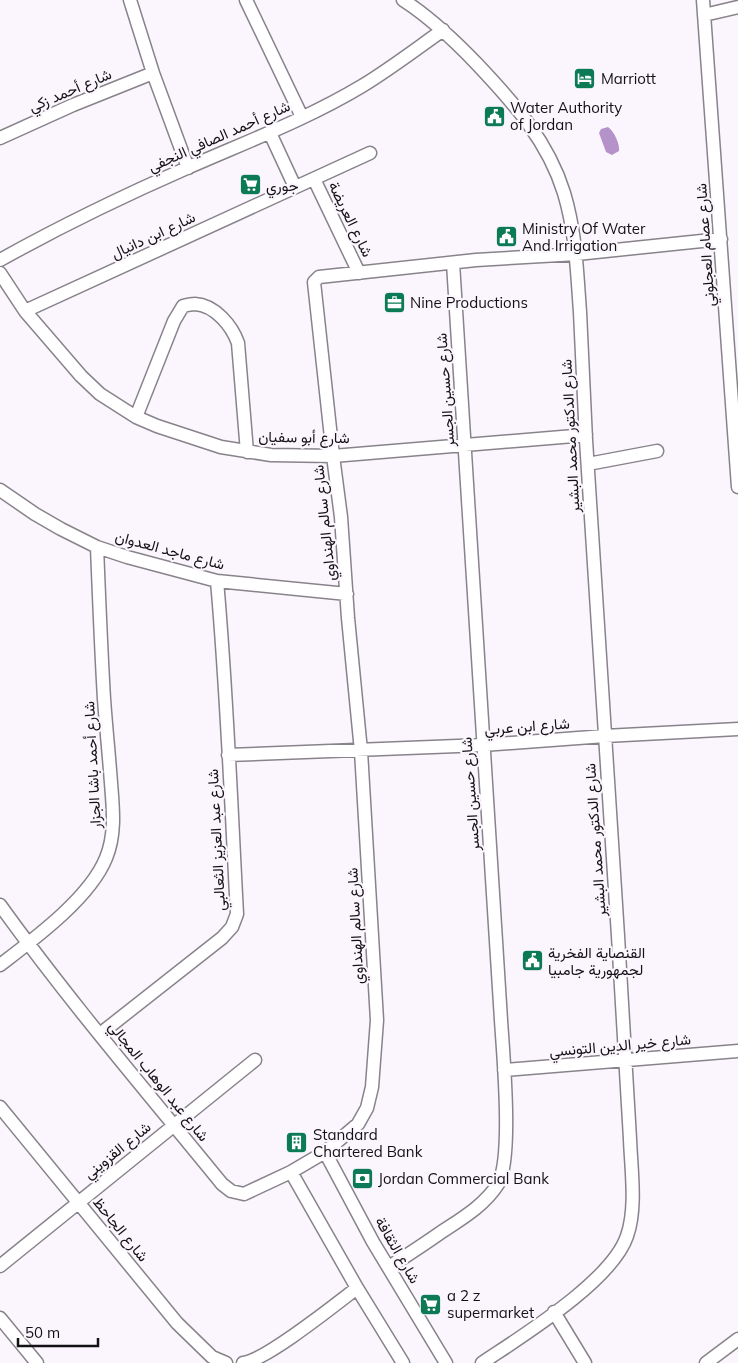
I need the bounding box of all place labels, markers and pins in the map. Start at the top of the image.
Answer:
hotel icon: Marriott [573,66,597,90]
place label: Marriott [601,69,656,88]
place label: Water Authority of Jordan [510,98,622,134]
public building icon: Water Authority of Jordan [482,104,506,128]
supermarket icon: جوري [238,173,262,197]
place label: جوري [266,176,298,199]
place label: Ministry Of Water And Irrigation [522,219,646,255]
public building icon: Ministry Of Water And Irrigation [494,225,518,249]
office icon: Nine Productions [382,290,406,314]
place label: Nine Productions [410,293,528,312]
place label: القنصاية الفخرية لجمهورية جامبيا [548,943,645,979]
public building icon: القنصاية الفخرية لجمهورية جامبيا [520,949,544,973]
place label: Standard Chartered Bank [313,1125,423,1161]
building icon: Standard Chartered Bank [285,1131,309,1155]
bank icon: Jordan Commercial Bank [350,1166,374,1190]
place label: Jordan Commercial Bank [378,1169,549,1188]
place label: a 2 z supermarket [447,1286,534,1322]
supermarket icon: a 2 z supermarket [419,1292,443,1316]

